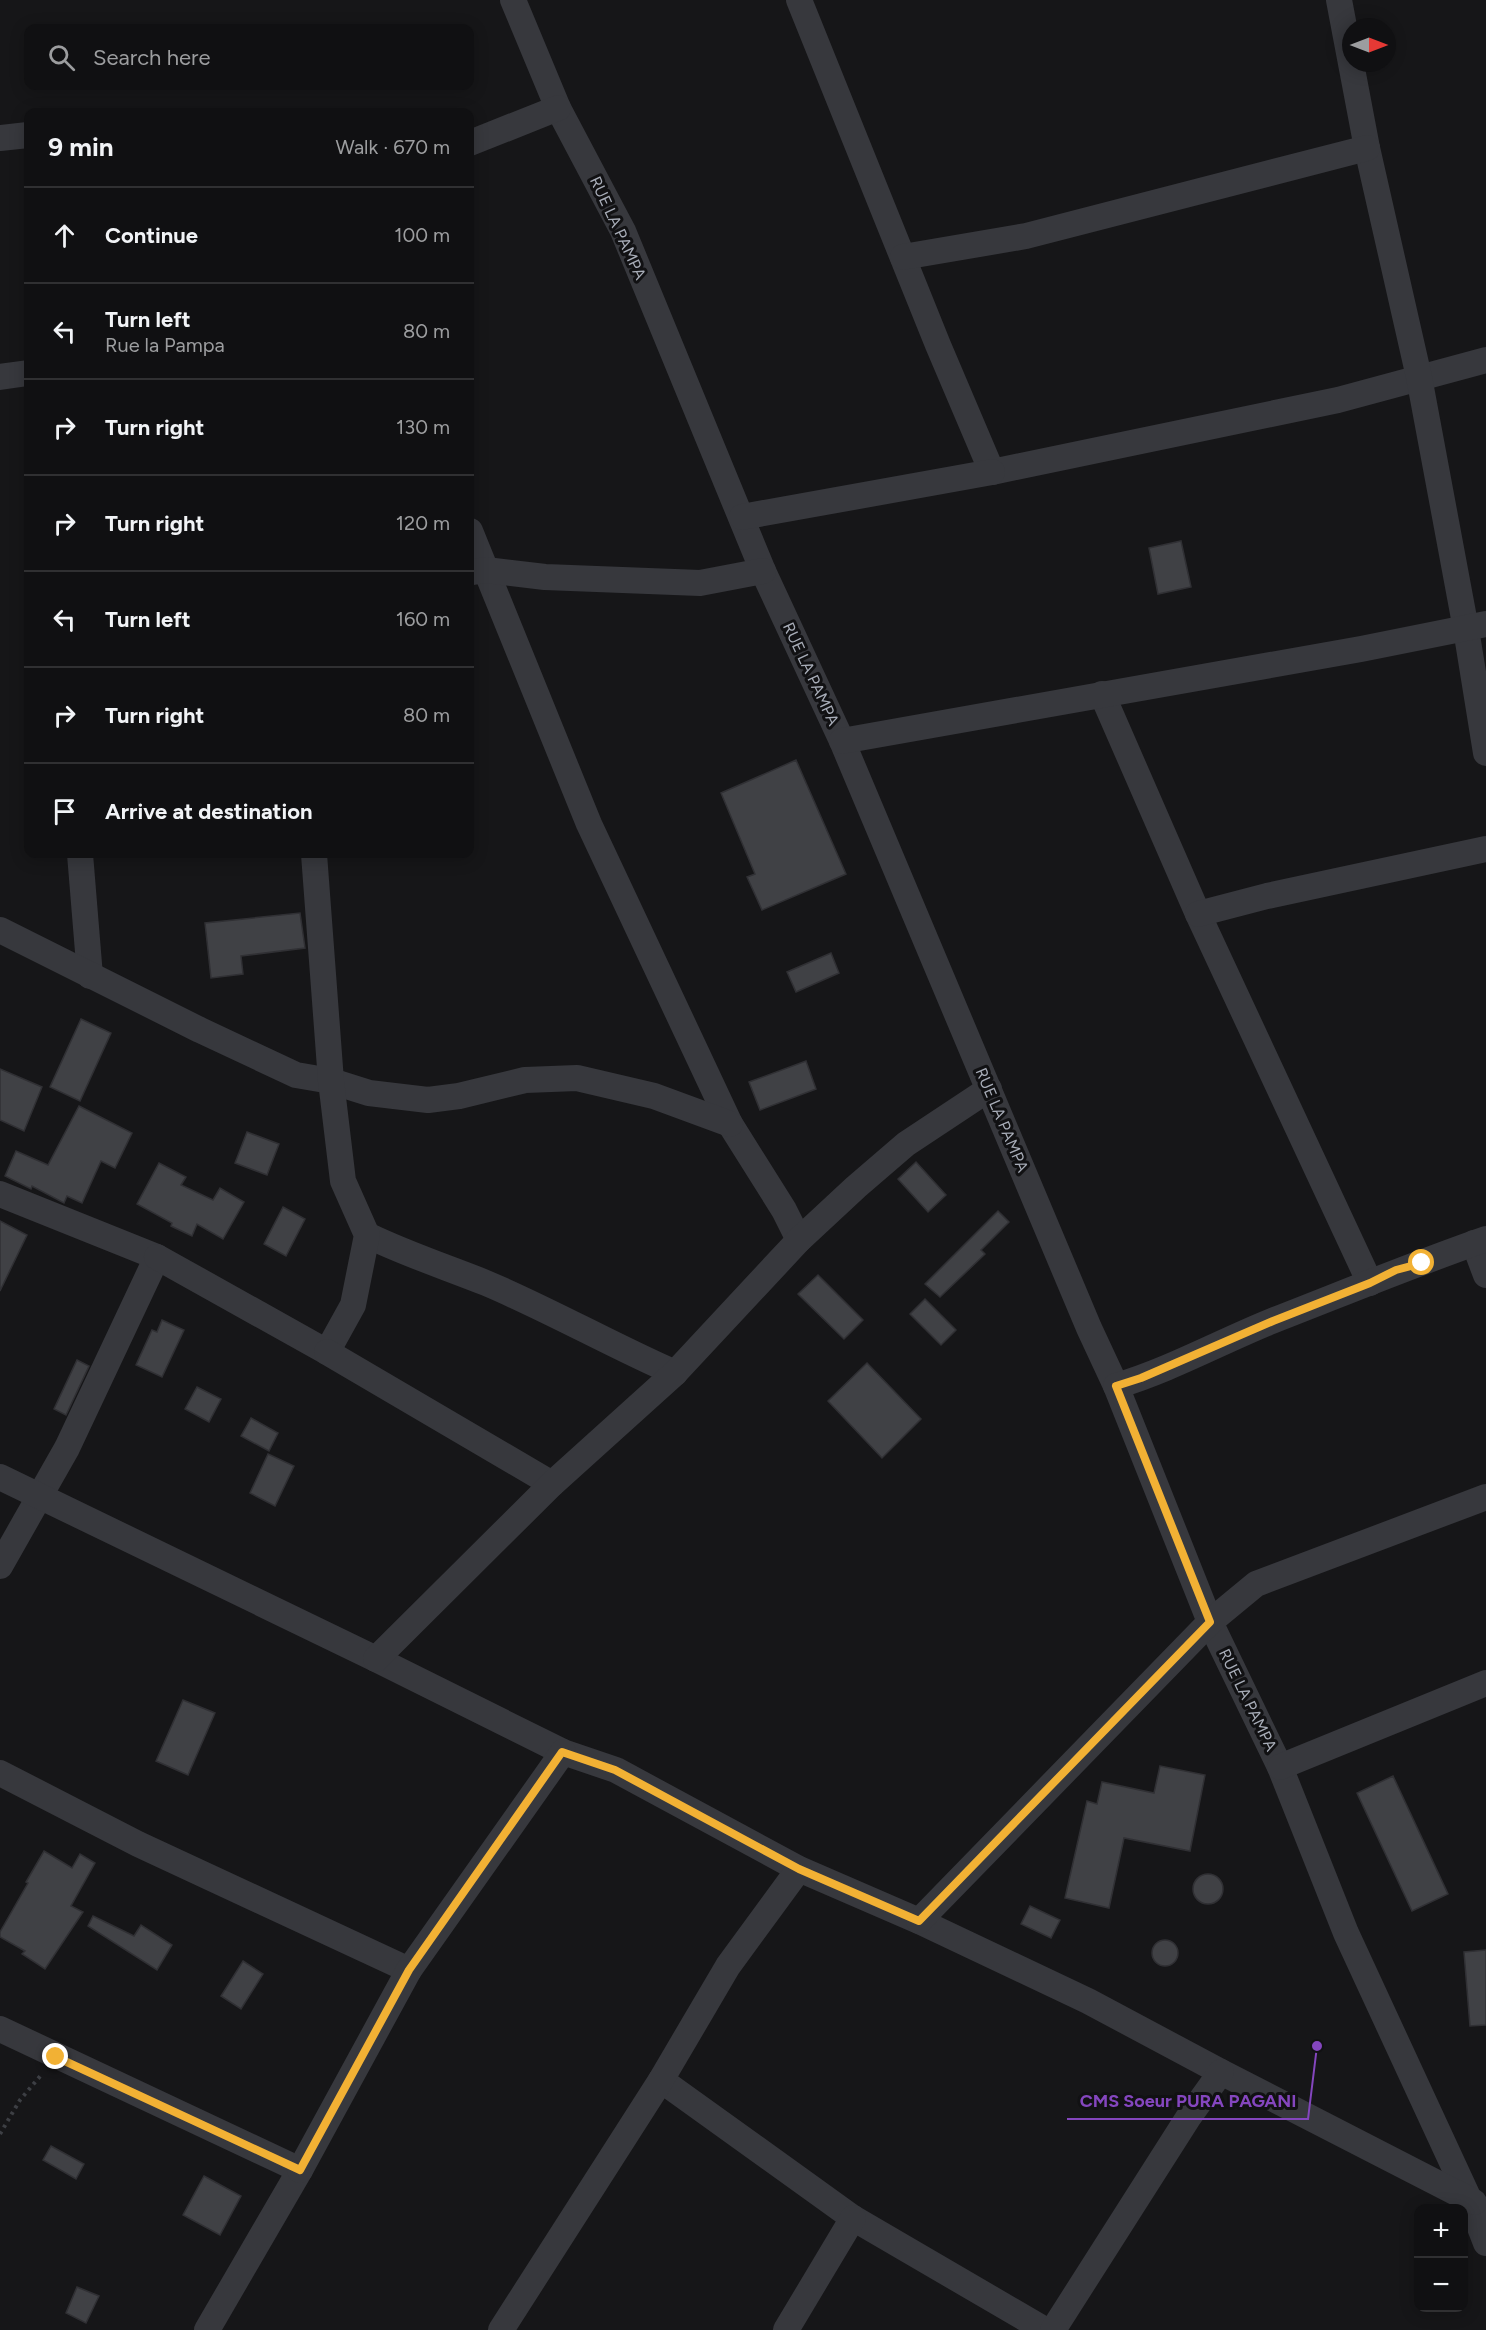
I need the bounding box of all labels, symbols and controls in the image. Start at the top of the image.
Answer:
north arrow [1342,18,1396,72]
search box [24,24,474,90]
icon: search [45,41,78,74]
text: Search here [93,44,211,71]
text: 9 min [48,131,114,163]
text: Walk · 670 m [336,135,450,159]
street label: RUE LA PAMPA [586,173,650,283]
icon: ahead [48,219,81,252]
text: Continue [105,222,198,249]
text: 100 m [394,223,450,247]
text: Turn left [105,306,191,333]
icon: left [48,315,81,348]
text: 80 m [403,319,450,343]
text: Rue la Pampa [105,333,225,357]
icon: right [48,411,81,444]
text: Turn right [105,414,204,441]
text: 130 m [396,415,450,439]
icon: right [48,507,81,540]
text: Turn right [105,510,204,537]
text: 120 m [396,511,450,535]
icon: left [48,603,81,636]
text: Turn left [105,606,191,633]
text: 160 m [396,607,450,631]
street label: RUE LA PAMPA [779,619,843,729]
icon: right [48,699,81,732]
text: Turn right [105,702,204,729]
text: 80 m [403,703,450,727]
icon: arrive [48,795,81,828]
text: Arrive at destination [105,798,313,825]
street label: RUE LA PAMPA [971,1065,1033,1175]
route start [1408,1249,1434,1275]
street label: RUE LA PAMPA [1215,1646,1281,1754]
route end [42,2043,68,2069]
callout: CMS Soeur PURA PAGANI [1067,2083,1308,2119]
text: CMS Soeur PURA PAGANI [1080,2090,1296,2112]
map controls [1414,2204,1468,2312]
button: + [1414,2204,1468,2258]
button: − [1414,2258,1468,2312]

